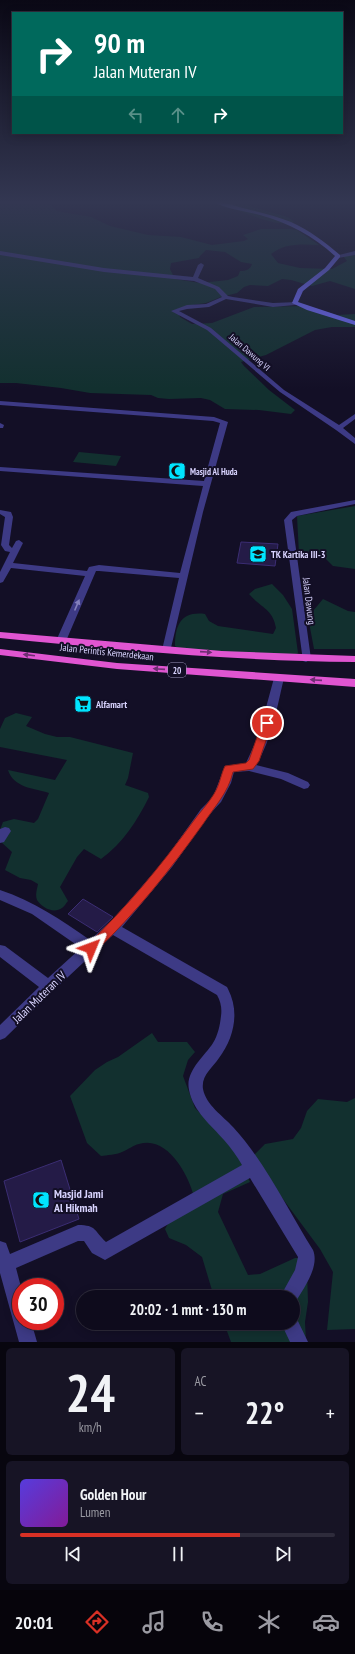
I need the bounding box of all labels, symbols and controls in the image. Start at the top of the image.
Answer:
text: 90 m [94,24,145,61]
icon: right [28,28,80,80]
text: Jalan Muteran IV [94,60,197,83]
icon: left [125,104,147,126]
icon: ahead [167,104,189,126]
icon: right [209,104,231,126]
street label: Jalan Dawung VI [227,331,273,373]
mosque icon: Masjid Al Huda [167,461,187,481]
place label: Masjid Al Huda [190,466,238,477]
school or university icon: TK Kartika III-3 [248,544,268,564]
place label: TK Kartika III-3 [271,548,326,561]
street label: Jalan Dawung [300,576,318,625]
one-way arrow [74,598,80,610]
street label: Jalan Perintis Kemerdekaan [59,641,154,663]
one-way arrow [200,649,212,656]
one-way arrow [23,652,35,658]
road number: 20 [168,663,186,677]
one-way arrow [152,665,165,672]
one-way arrow [310,677,322,684]
supermarket icon: Alfamart [73,694,93,714]
place label: Alfamart [95,698,127,711]
pin [250,706,284,740]
icon: arrive [256,712,278,734]
position arrow [70,927,112,969]
street label: Jalan Muteran IV [8,968,69,1027]
place label: Masjid Jami Al Hikmah [53,1186,104,1215]
mosque icon: Masjid Jami Al Hikmah [31,1190,51,1210]
speed limit sign: 30 [12,1278,64,1330]
text: 20:02 · 1 mnt · 130 m [130,1300,246,1319]
text: 24 [65,1359,115,1426]
text: AC [195,1373,206,1390]
text: 22° [245,1393,285,1432]
text: − [195,1399,204,1427]
text: + [326,1399,335,1427]
text: km/h [79,1419,102,1436]
text: Golden Hour [80,1485,147,1504]
text: Lumen [80,1504,110,1521]
icon: previous [62,1543,84,1565]
icon: pause [167,1543,189,1565]
icon: next [272,1543,294,1565]
icon: directions [83,1608,111,1636]
icon: music [140,1608,168,1636]
icon: phone [198,1608,226,1636]
icon: climate [255,1608,283,1636]
icon: car [312,1608,340,1636]
text: 20:01 [15,1611,54,1634]

